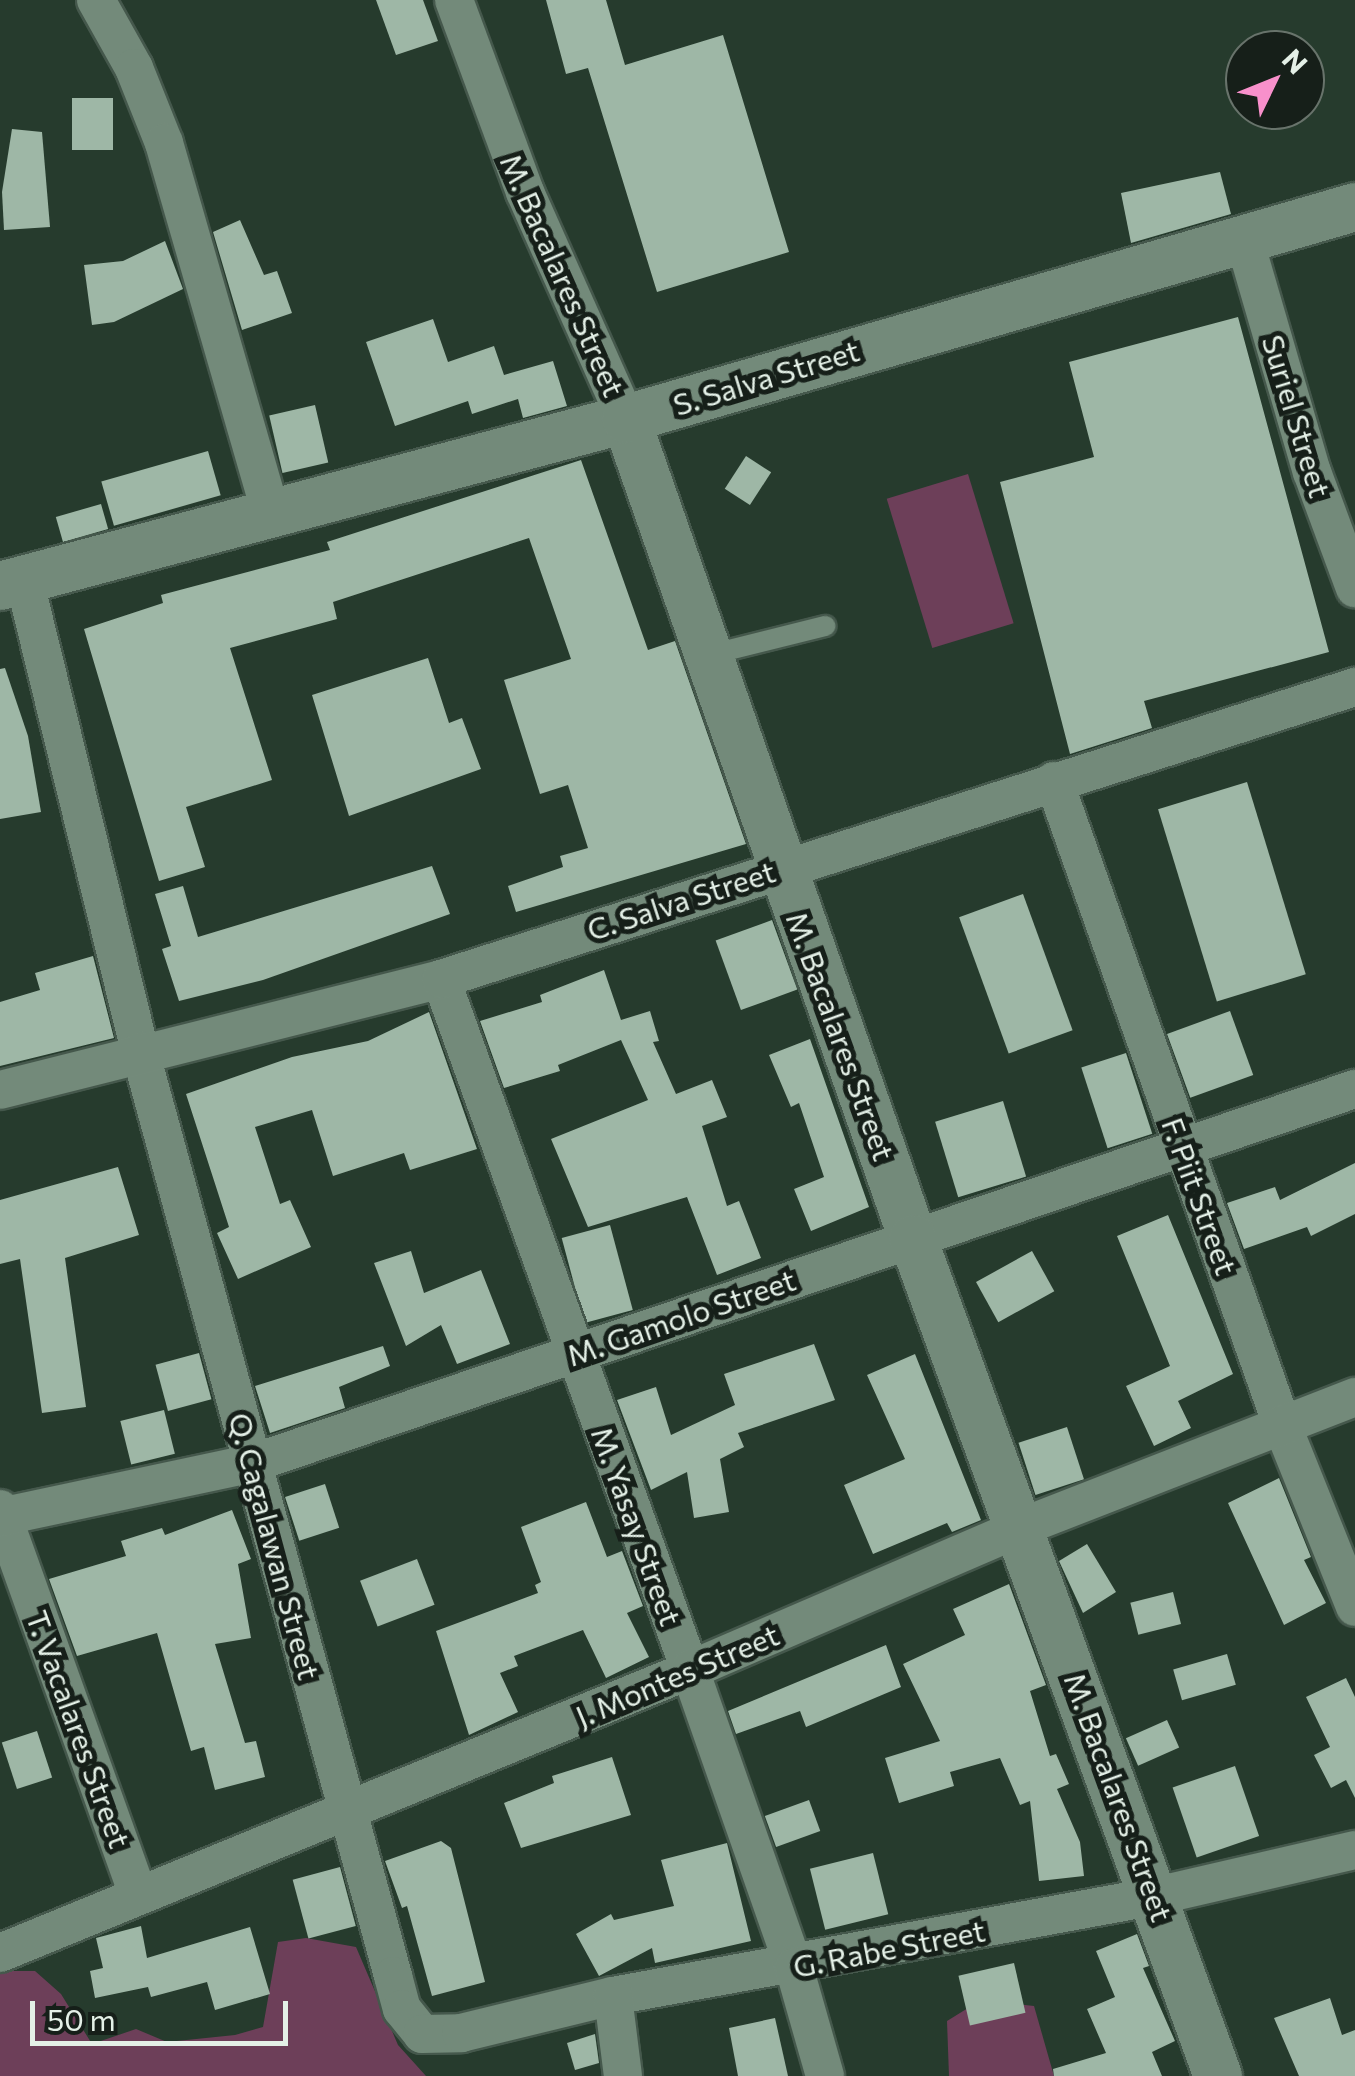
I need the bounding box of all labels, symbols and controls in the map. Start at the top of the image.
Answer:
north arrow [1225,30,1325,130]
text: N [1276,42,1315,80]
street label: M. Bacalares Street [493,148,633,402]
street label: Suriel Street [1255,330,1339,502]
street label: S. Salva Street [669,332,863,422]
street label: C. Salva Street [582,853,780,947]
street label: M. Bacalares Street [779,907,903,1165]
street label: F. Piit Street [1155,1113,1245,1279]
street label: M. Gamolo Street [562,1261,800,1373]
street label: Q. Cagalawan Street [222,1409,328,1683]
street label: M. Yasay Street [584,1422,690,1630]
street label: T. Vacalares Street [19,1605,139,1853]
street label: J. Montes Street [570,1616,784,1734]
street label: M. Bacalares Street [1057,1668,1181,1926]
street label: G. Rabe Street [790,1912,988,1984]
scale bar [35,1981,292,2043]
text: 50 m [47,2000,116,2037]

